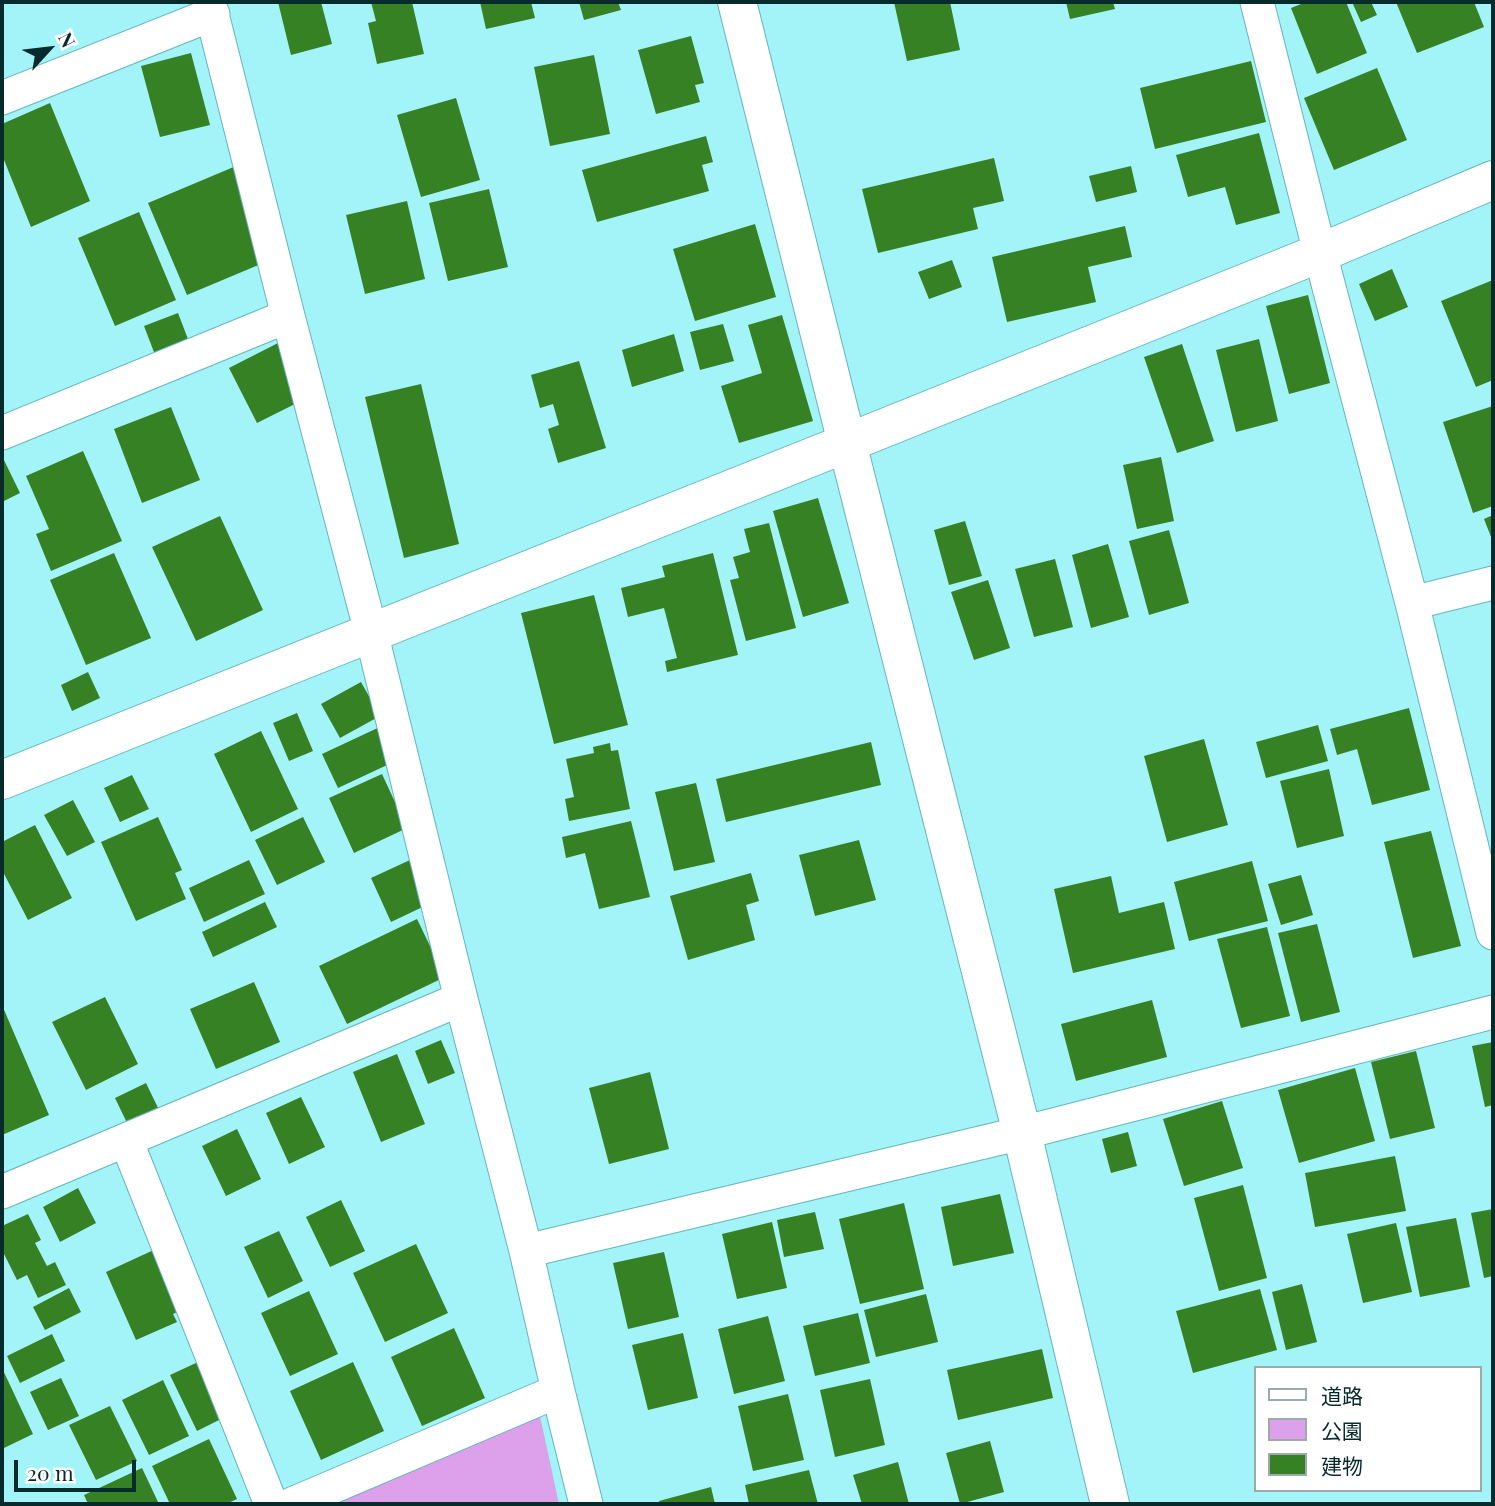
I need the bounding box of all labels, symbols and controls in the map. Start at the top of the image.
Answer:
north arrow [14,14,84,84]
text: N [53,27,82,51]
legend [1254,1366,1481,1492]
text: 道路 [1321,1381,1363,1409]
text: 公園 [1321,1416,1363,1444]
scale bar [18,1446,140,1490]
text: 建物 [1321,1451,1363,1479]
text: 20 m [27,1458,74,1486]

